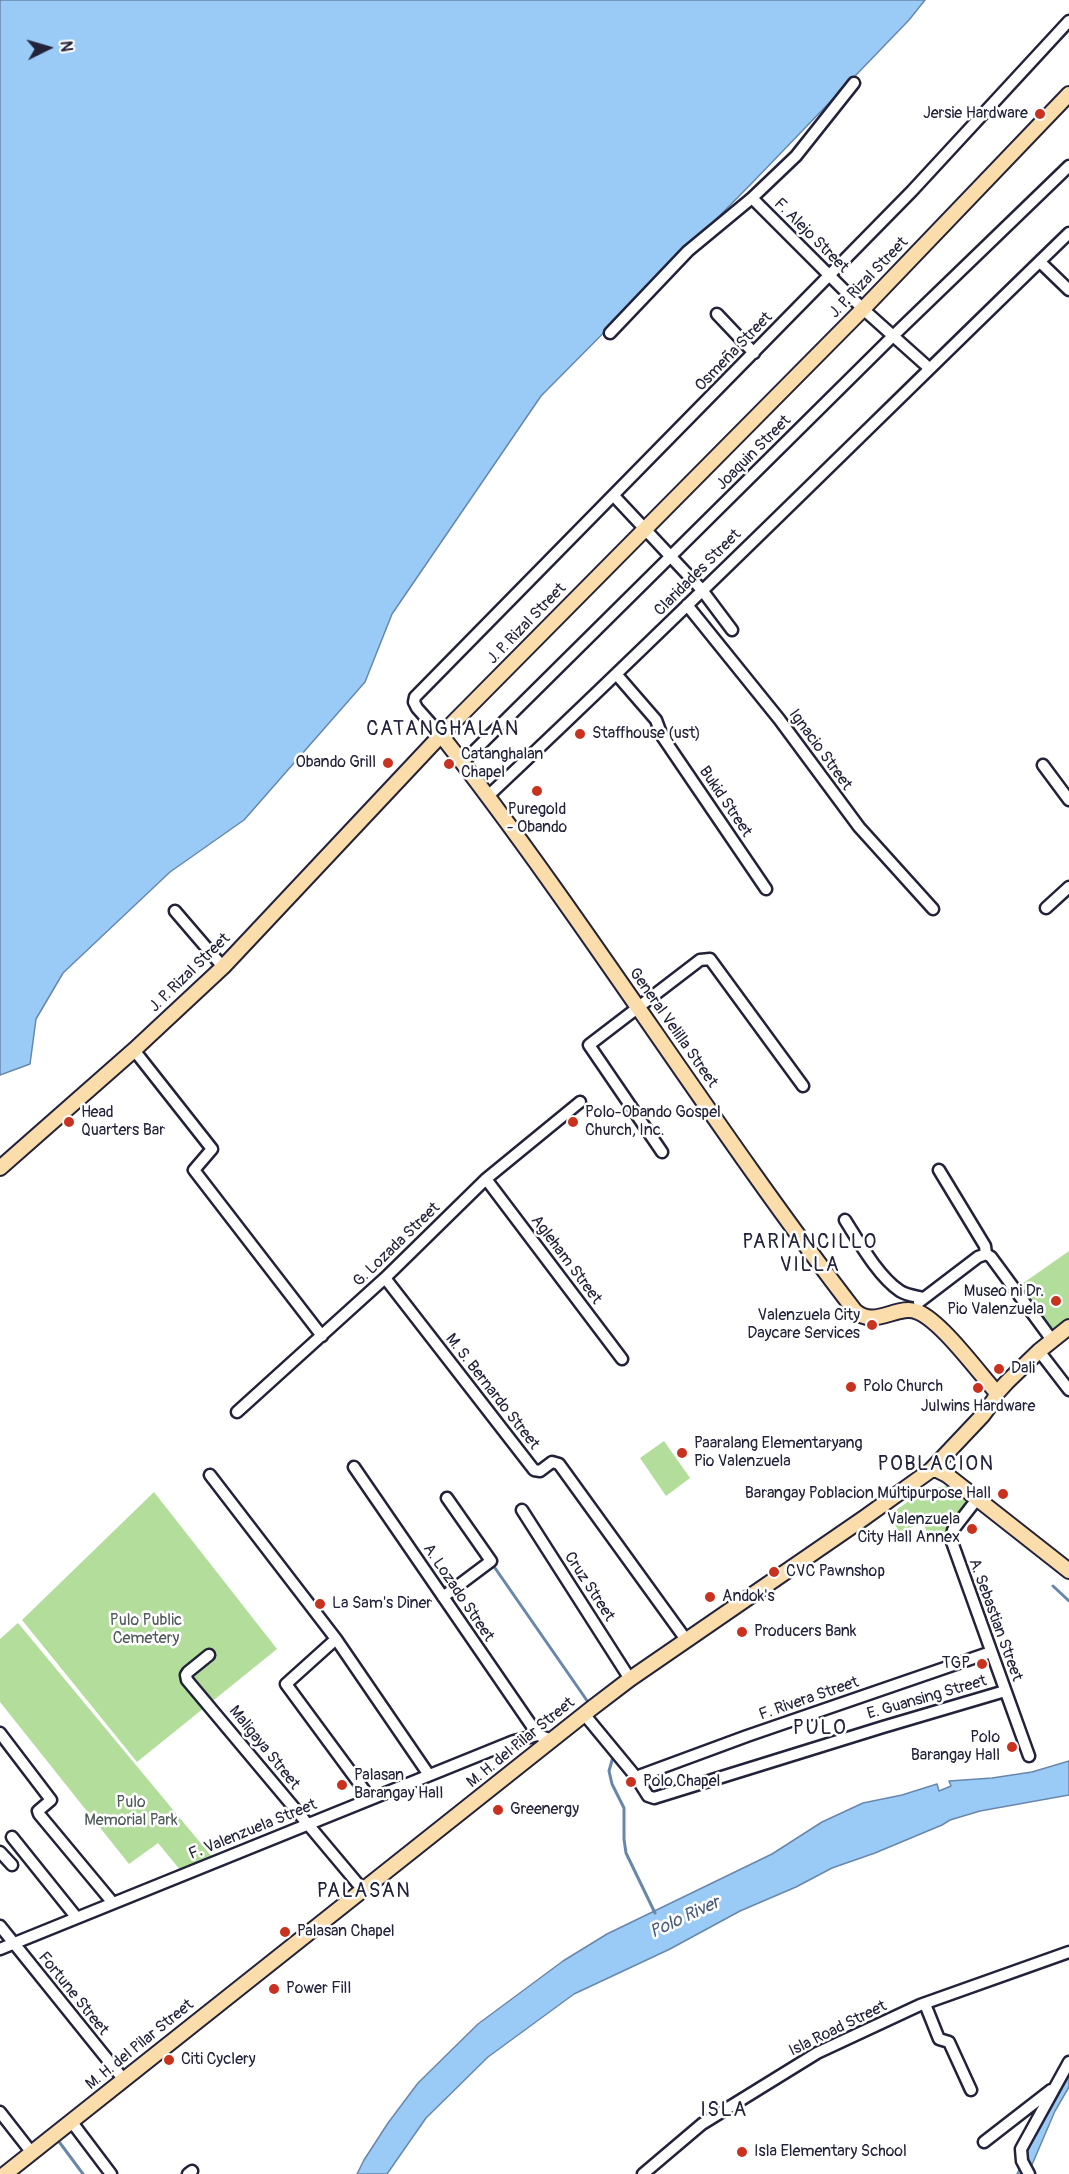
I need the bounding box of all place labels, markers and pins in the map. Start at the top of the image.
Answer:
place label: Jersie Hardware [923,104,1028,124]
marker: Jersie Hardware [1033,107,1047,121]
place label: Staffhouse (ust) [592,724,701,744]
marker: Staffhouse (ust) [573,727,587,741]
place label: Catanghalan Chapel [461,745,543,783]
place label: Obando Grill [296,753,376,773]
marker: Obando Grill [381,756,395,770]
marker: Catanghalan Chapel [442,757,456,771]
marker: Puregold - Obando [530,784,544,798]
place label: Puregold - Obando [507,800,567,838]
place label: Head Quarters Bar [81,1103,165,1141]
place label: Polo-Obando Gospel Church, Inc. [585,1103,721,1141]
marker: Head Quarters Bar [62,1115,76,1129]
marker: Polo-Obando Gospel Church, Inc. [566,1115,580,1129]
place label: Museo ni Dr. Pio Valenzuela [947,1282,1044,1320]
marker: Museo ni Dr. Pio Valenzuela [1049,1294,1063,1308]
place label: Valenzuela City Daycare Services [747,1306,860,1344]
marker: Valenzuela City Daycare Services [865,1318,879,1332]
place label: Dali [1011,1359,1035,1379]
marker: Dali [992,1362,1006,1376]
place label: Polo Church [863,1377,943,1397]
marker: Polo Church [844,1380,858,1394]
marker: Julwins Hardware [971,1381,985,1395]
place label: Julwins Hardware [921,1397,1035,1417]
place label: Paaralang Elementaryang Pio Valenzuela [694,1434,863,1472]
marker: Paaralang Elementaryang Pio Valenzuela [675,1446,689,1460]
place label: Barangay Poblacion Multipurpose Hall [745,1484,991,1504]
marker: Barangay Poblacion Multipurpose Hall [996,1487,1010,1501]
place label: Valenzuela City Hall Annex [857,1510,960,1548]
marker: Valenzuela City Hall Annex [965,1522,979,1536]
place label: CVC Pawnshop [786,1562,885,1582]
marker: CVC Pawnshop [767,1565,781,1579]
place label: Andok's [722,1587,775,1607]
marker: Andok's [703,1590,717,1604]
place label: La Sam's Diner [332,1594,432,1614]
marker: La Sam's Diner [313,1597,327,1611]
place label: Producers Bank [754,1622,856,1642]
marker: Producers Bank [735,1625,749,1639]
place label: TGP [942,1654,970,1674]
marker: TGP [975,1657,989,1671]
place label: Polo Barangay Hall [911,1728,1000,1766]
marker: Polo Barangay Hall [1005,1740,1019,1754]
place label: Palasan Barangay Hall [354,1766,443,1804]
place label: Polo Chapel [643,1772,720,1792]
marker: Polo Chapel [624,1775,638,1789]
marker: Palasan Barangay Hall [335,1778,349,1792]
place label: Greenergy [510,1800,579,1820]
marker: Greenergy [491,1803,505,1817]
place label: Palasan Chapel [297,1922,395,1942]
marker: Palasan Chapel [278,1925,292,1939]
place label: Power Fill [286,1979,351,1999]
marker: Power Fill [267,1982,281,1996]
place label: Citi Cyclery [181,2050,256,2070]
marker: Citi Cyclery [162,2053,176,2067]
place label: Isla Elementary School [754,2142,907,2162]
marker: Isla Elementary School [735,2145,749,2159]

